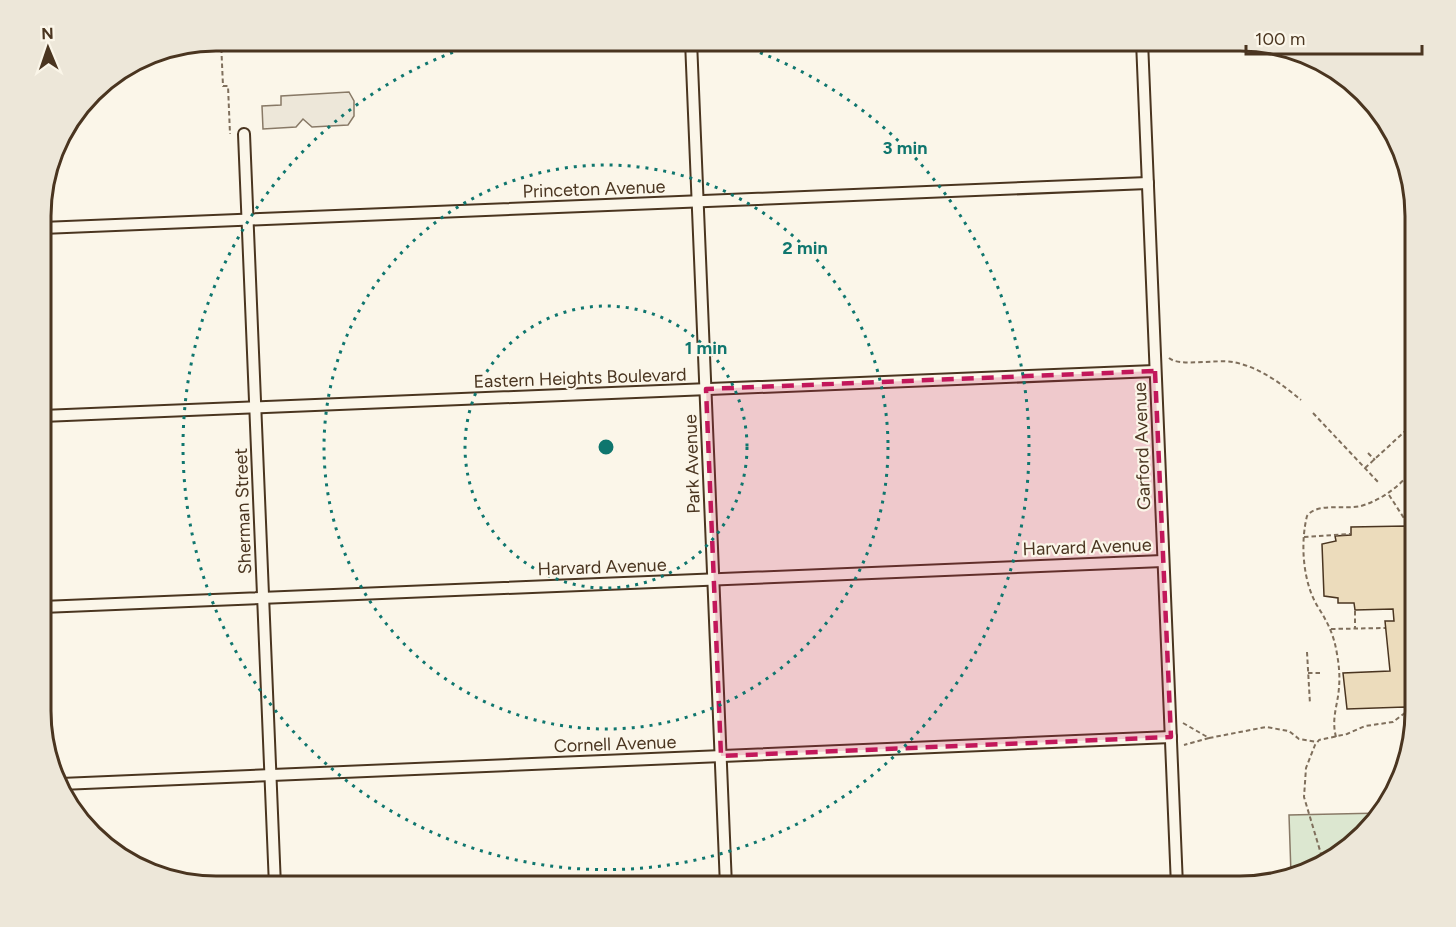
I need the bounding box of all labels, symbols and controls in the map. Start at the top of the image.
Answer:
north arrow [18,18,78,78]
scale bar [1246,18,1422,56]
text: N [41,24,54,43]
text: 100 m [1255,28,1305,50]
text: 3 min [883,137,927,159]
street label: Princeton Avenue [522,176,666,202]
text: 2 min [782,237,828,259]
text: 1 min [685,337,727,359]
street label: Eastern Heights Boulevard [473,363,687,393]
street label: Garford Avenue [1129,382,1155,510]
street label: Park Avenue [679,414,705,514]
centre of rings [596,437,616,457]
street label: Sherman Street [230,447,256,575]
street label: Harvard Avenue [1022,534,1152,560]
street label: Harvard Avenue [537,554,667,580]
street label: Cornell Avenue [553,731,677,757]

